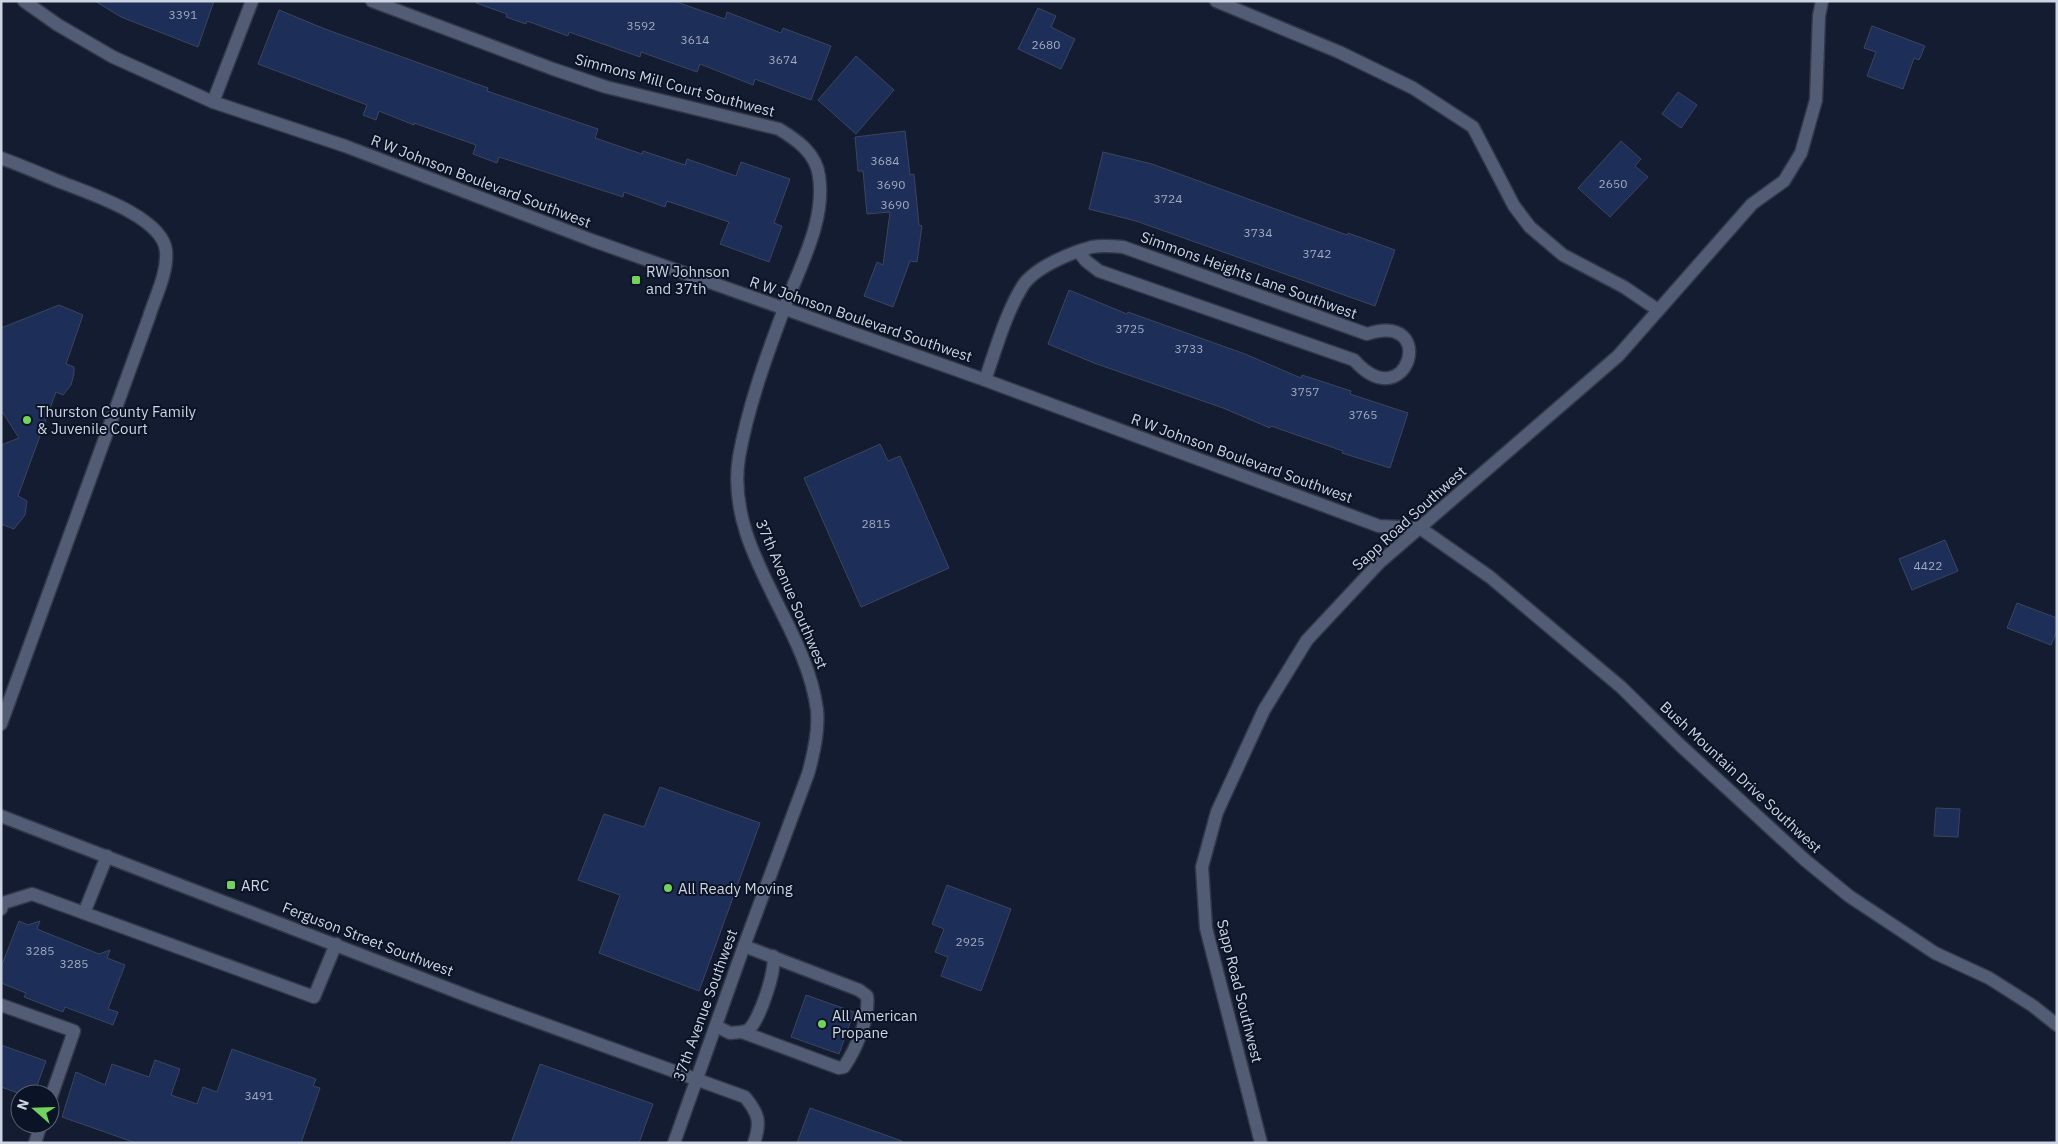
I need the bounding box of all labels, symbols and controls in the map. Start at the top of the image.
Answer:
house number: 3391 [169,7,197,22]
house number: 3592 [627,18,655,33]
house number: 3614 [681,32,709,47]
house number: 2680 [1032,37,1060,52]
street label: Simmons Mill Court Southwest [573,49,777,121]
house number: 3674 [769,52,797,67]
street label: R W Johnson Boulevard Southwest [368,130,594,232]
house number: 3684 [871,153,899,168]
house number: 2650 [1599,176,1627,191]
house number: 3690 [877,177,905,192]
house number: 3724 [1154,191,1182,206]
house number: 3690 [881,197,909,212]
house number: 3734 [1244,225,1272,240]
street label: Simmons Heights Lane Southwest [1138,227,1360,323]
house number: 3742 [1303,246,1331,261]
place label: RW Johnson and 37th [646,262,730,298]
street label: R W Johnson Boulevard Southwest [747,272,975,366]
marker: RW Johnson and 37th [630,274,642,286]
house number: 3725 [1116,321,1144,336]
house number: 3733 [1175,341,1203,356]
house number: 3757 [1291,384,1319,399]
place label: Thurston County Family & Juvenile Court [37,402,197,438]
house number: 3765 [1349,407,1377,422]
street label: R W Johnson Boulevard Southwest [1129,409,1355,507]
marker: Thurston County Family & Juvenile Court [21,414,33,426]
street label: Sapp Road Southwest [1348,462,1470,574]
street label: 37th Avenue Southwest [752,516,832,672]
house number: 2815 [862,516,890,531]
house number: 4422 [1914,558,1942,573]
street label: Bush Mountain Drive Southwest [1656,697,1826,857]
place label: ARC [241,876,269,895]
marker: ARC [225,879,237,891]
place label: All Ready Moving [678,879,793,898]
marker: All Ready Moving [662,882,674,894]
street label: Ferguson Street Southwest [280,898,456,980]
street label: Sapp Road Southwest [1213,917,1267,1065]
street label: 37th Avenue Southwest [669,926,741,1084]
house number: 2925 [956,934,984,949]
house number: 3285 [26,943,54,958]
house number: 3285 [60,956,88,971]
place label: All American Propane [832,1006,918,1042]
marker: All American Propane [816,1018,828,1030]
north arrow [10,1084,60,1134]
house number: 3491 [245,1088,273,1103]
text: N [13,1097,33,1112]

